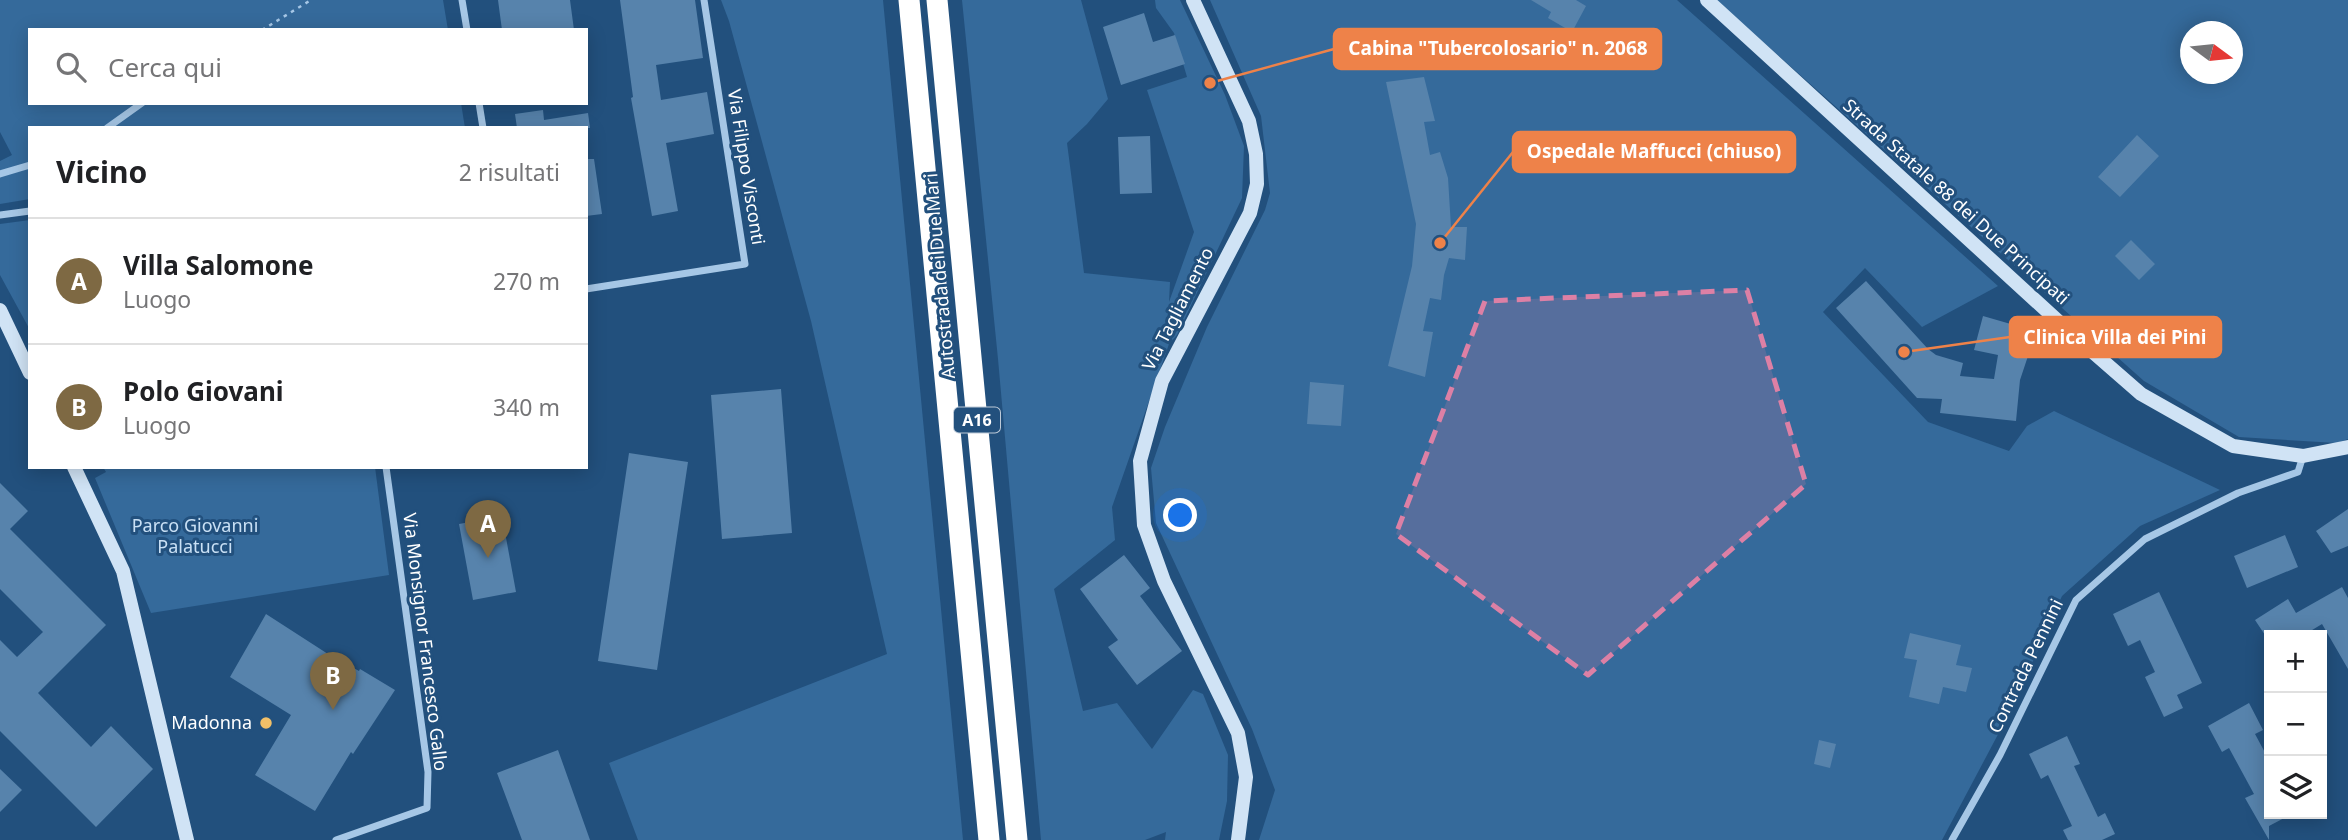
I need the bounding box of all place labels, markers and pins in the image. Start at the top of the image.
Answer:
callout: Cabina "Tubercolosario" n. 2068 [1334,29,1661,69]
callout: Ospedale Maffucci (chiuso) [1513,132,1795,172]
callout: Clinica Villa dei Pini [2010,317,2221,357]
pin: A [465,500,511,558]
pin: B [310,652,356,710]
place label: Madonna [171,710,252,734]
marker: Madonna [258,715,274,731]

